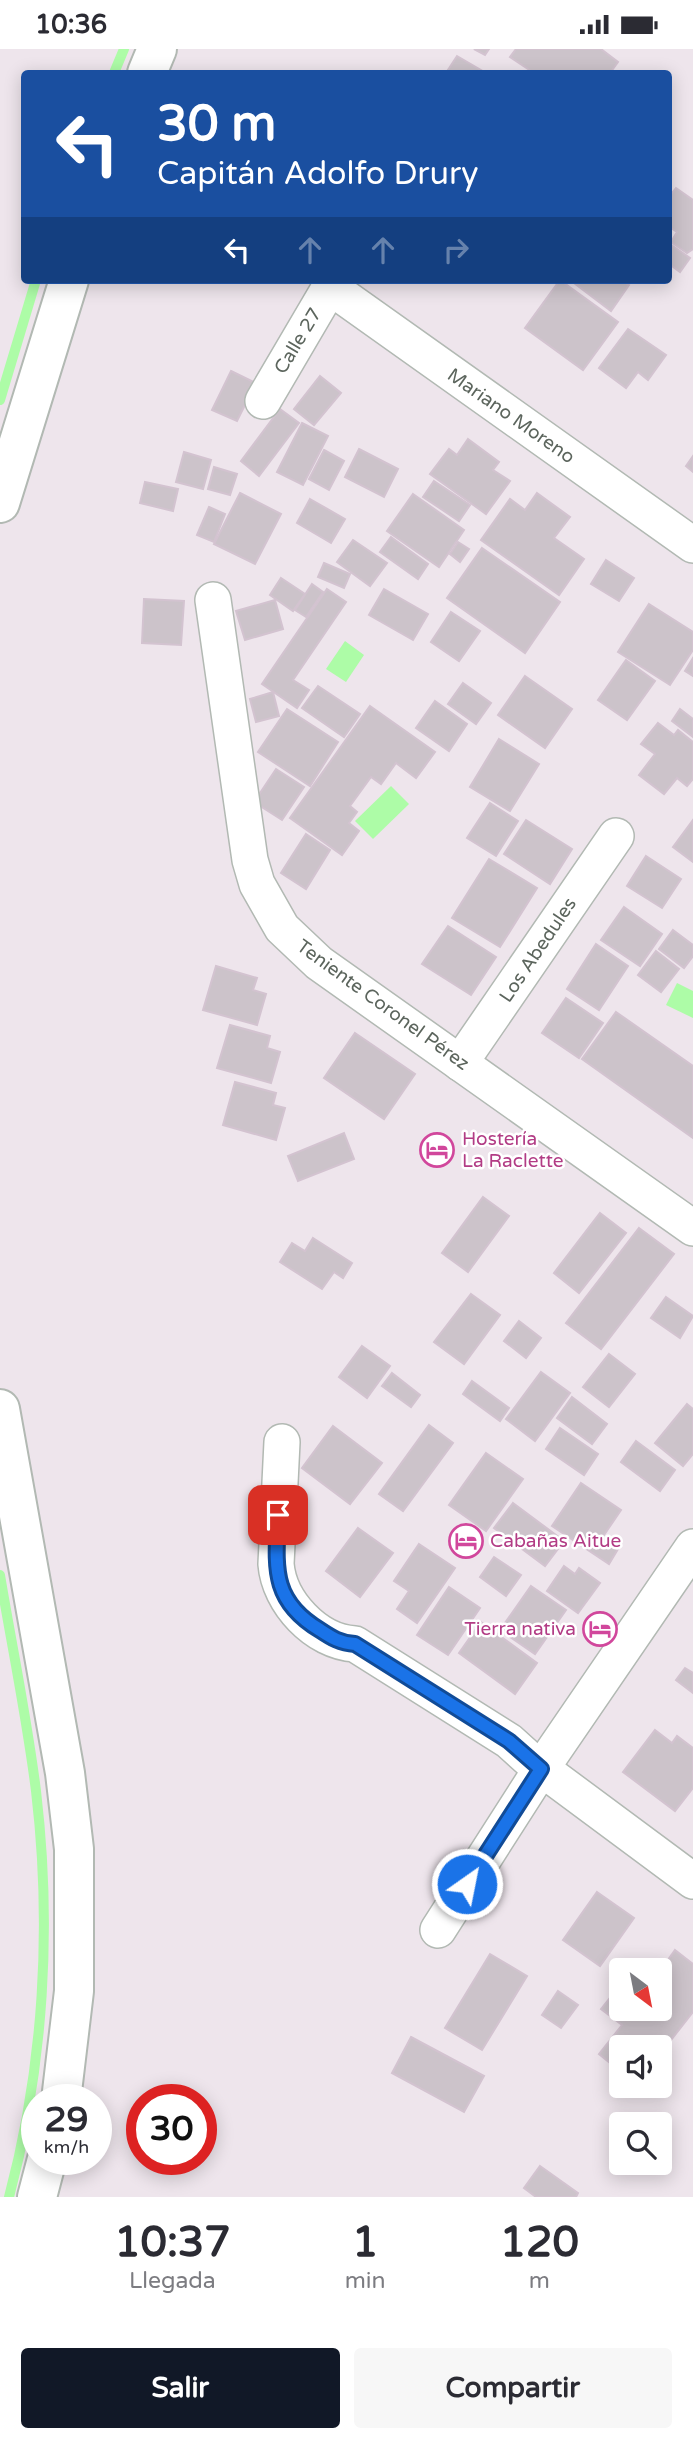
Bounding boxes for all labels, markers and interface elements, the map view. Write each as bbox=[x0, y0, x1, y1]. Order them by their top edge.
text: 10:36 bbox=[35, 9, 107, 40]
text: 30 m bbox=[157, 95, 276, 154]
icon: left bbox=[42, 98, 133, 189]
text: Capitán Adolfo Drury bbox=[157, 155, 479, 193]
icon: left bbox=[218, 231, 256, 269]
icon: ahead bbox=[291, 231, 329, 269]
icon: ahead bbox=[364, 231, 402, 269]
icon: right bbox=[437, 231, 475, 269]
street label: Calle 27 bbox=[270, 304, 326, 378]
street label: Mariano Moreno bbox=[443, 364, 579, 468]
street label: Los Abedules bbox=[495, 893, 581, 1007]
street label: Teniente Coronel Pérez bbox=[292, 935, 474, 1075]
place label: Hostería La Raclette bbox=[462, 1128, 564, 1172]
hotel icon: Hostería La Raclette bbox=[418, 1131, 456, 1169]
pin bbox=[248, 1485, 308, 1545]
icon: arrive bbox=[259, 1496, 297, 1534]
hotel icon: Cabañas Aitue bbox=[447, 1522, 485, 1560]
place label: Cabañas Aitue bbox=[490, 1530, 621, 1552]
hotel icon: Tierra nativa bbox=[581, 1610, 619, 1648]
place label: Tierra nativa bbox=[464, 1618, 576, 1640]
position arrow bbox=[430, 1847, 504, 1921]
north arrow bbox=[609, 1958, 672, 2021]
map controls bbox=[609, 1958, 672, 2175]
button: sound bbox=[609, 2035, 672, 2098]
speed limit sign: 30 bbox=[126, 2084, 217, 2175]
text: 29 bbox=[45, 2099, 88, 2141]
button: search bbox=[609, 2112, 672, 2175]
text: km/h bbox=[44, 2136, 89, 2158]
text: 10:37 bbox=[114, 2217, 231, 2268]
text: 1 bbox=[352, 2217, 378, 2268]
text: 120 bbox=[500, 2217, 579, 2268]
text: Llegada bbox=[129, 2267, 216, 2295]
text: min bbox=[345, 2267, 386, 2295]
text: m bbox=[529, 2267, 550, 2295]
button: Salir bbox=[21, 2348, 340, 2428]
button: Compartir bbox=[354, 2348, 672, 2428]

